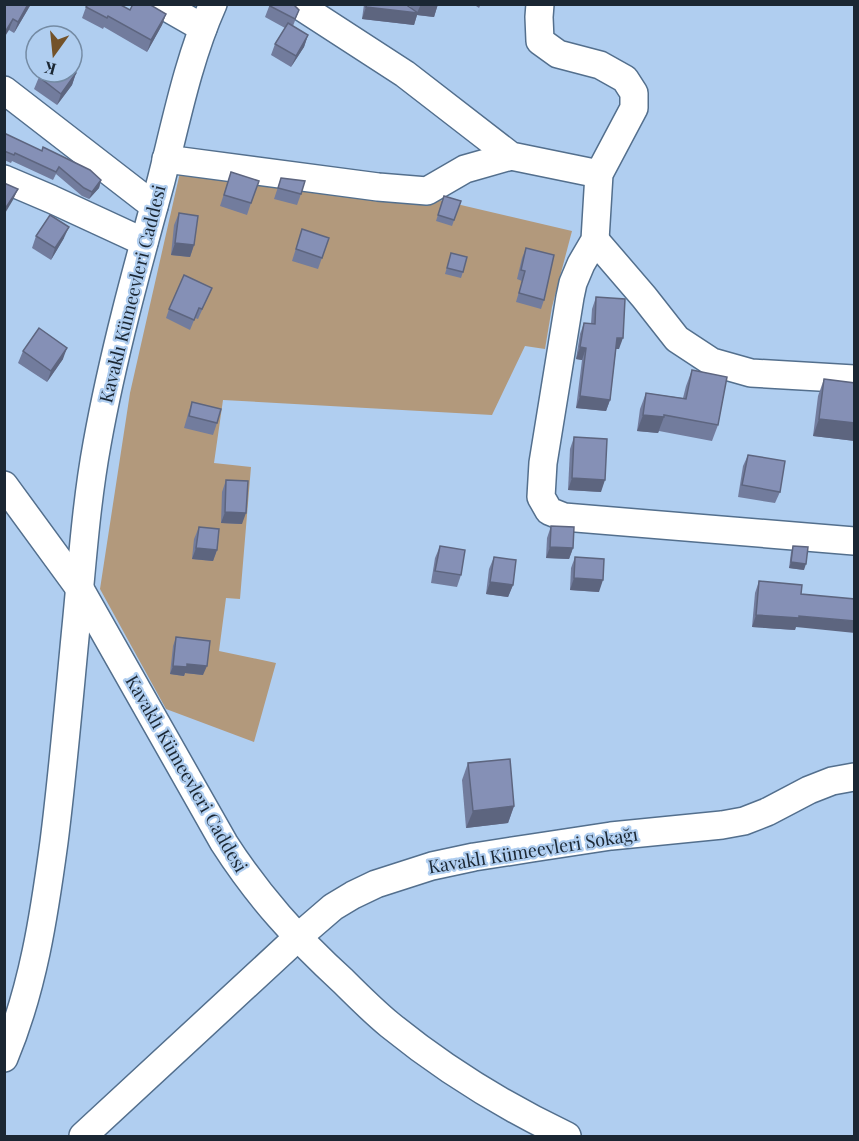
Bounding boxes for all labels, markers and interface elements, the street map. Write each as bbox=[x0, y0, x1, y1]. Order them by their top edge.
north arrow bbox=[24, 24, 84, 84]
text: K bbox=[41, 57, 58, 81]
street label: Kavaklı Kümeevleri Caddesi bbox=[93, 182, 171, 405]
street label: Kavaklı Kümeevleri Caddesi bbox=[121, 671, 253, 876]
street label: Kavaklı Kümeevleri Sokağı bbox=[426, 822, 639, 878]

